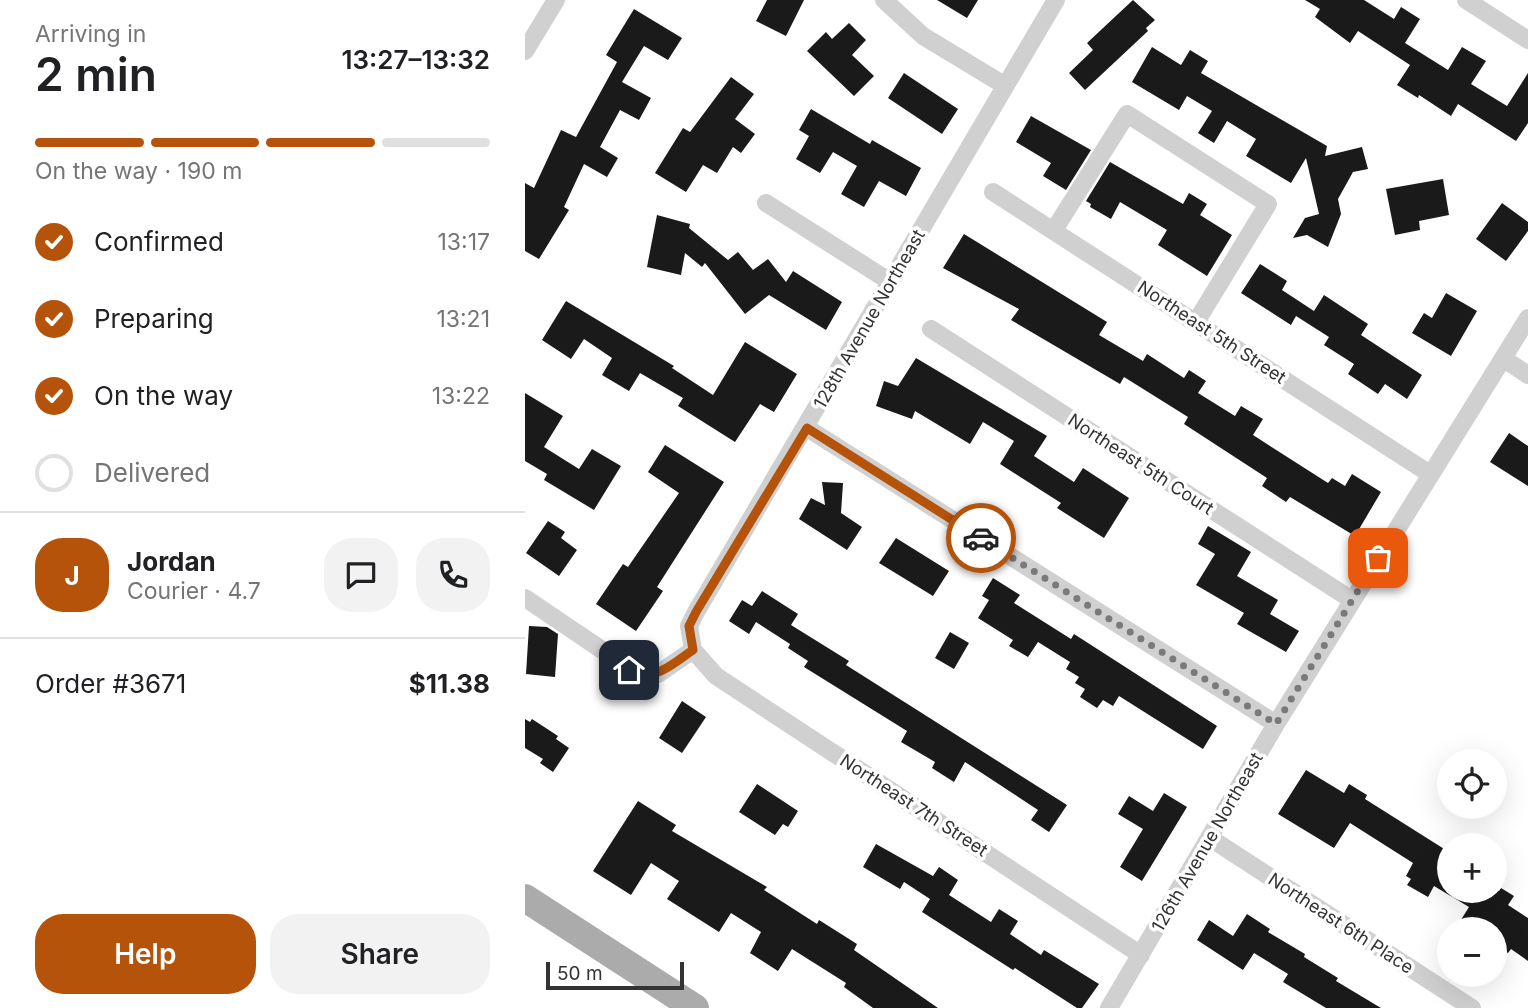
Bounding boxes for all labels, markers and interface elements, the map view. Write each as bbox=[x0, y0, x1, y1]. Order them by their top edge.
text: Arriving in bbox=[35, 20, 146, 48]
text: 13:27–13:32 bbox=[341, 44, 490, 75]
text: 2 min bbox=[35, 46, 157, 102]
text: On the way · 190 m bbox=[35, 157, 242, 185]
icon: check bbox=[35, 223, 73, 261]
text: Confirmed bbox=[94, 226, 224, 257]
street label: 128th Avenue Northeast bbox=[809, 226, 929, 412]
text: 13:17 bbox=[437, 228, 490, 256]
street label: Northeast 5th Street bbox=[1134, 276, 1290, 388]
icon: check bbox=[35, 300, 73, 338]
text: Preparing bbox=[94, 303, 214, 334]
text: 13:21 bbox=[436, 305, 490, 333]
icon: check bbox=[35, 377, 73, 415]
text: On the way bbox=[94, 380, 233, 411]
text: 13:22 bbox=[432, 382, 490, 410]
street label: Northeast 5th Court bbox=[1064, 409, 1218, 519]
text: Delivered bbox=[94, 457, 210, 488]
courier bbox=[946, 503, 1016, 573]
icon: car bbox=[962, 519, 1000, 557]
pin bbox=[1348, 528, 1408, 588]
button: chat bbox=[324, 538, 398, 612]
button: phone bbox=[416, 538, 490, 612]
icon: bag bbox=[1359, 539, 1397, 577]
text: Jordan bbox=[127, 546, 216, 577]
text: J bbox=[64, 560, 80, 591]
text: Courier · 4.7 bbox=[127, 577, 261, 605]
pin bbox=[599, 640, 659, 700]
icon: home bbox=[610, 651, 648, 689]
text: Order #3671 bbox=[35, 668, 186, 699]
text: $11.38 bbox=[409, 668, 490, 699]
street label: Northeast 7th Street bbox=[836, 749, 992, 861]
street label: 126th Avenue Northeast bbox=[1147, 749, 1267, 935]
map controls bbox=[1437, 749, 1507, 987]
button: locate bbox=[1437, 749, 1507, 819]
button: + bbox=[1437, 833, 1507, 903]
street label: Northeast 6th Place bbox=[1265, 868, 1417, 978]
button: Help bbox=[35, 914, 256, 994]
button: Share bbox=[270, 914, 490, 994]
button: − bbox=[1437, 917, 1507, 987]
scale bar bbox=[546, 959, 684, 991]
text: 50 m bbox=[557, 962, 603, 985]

